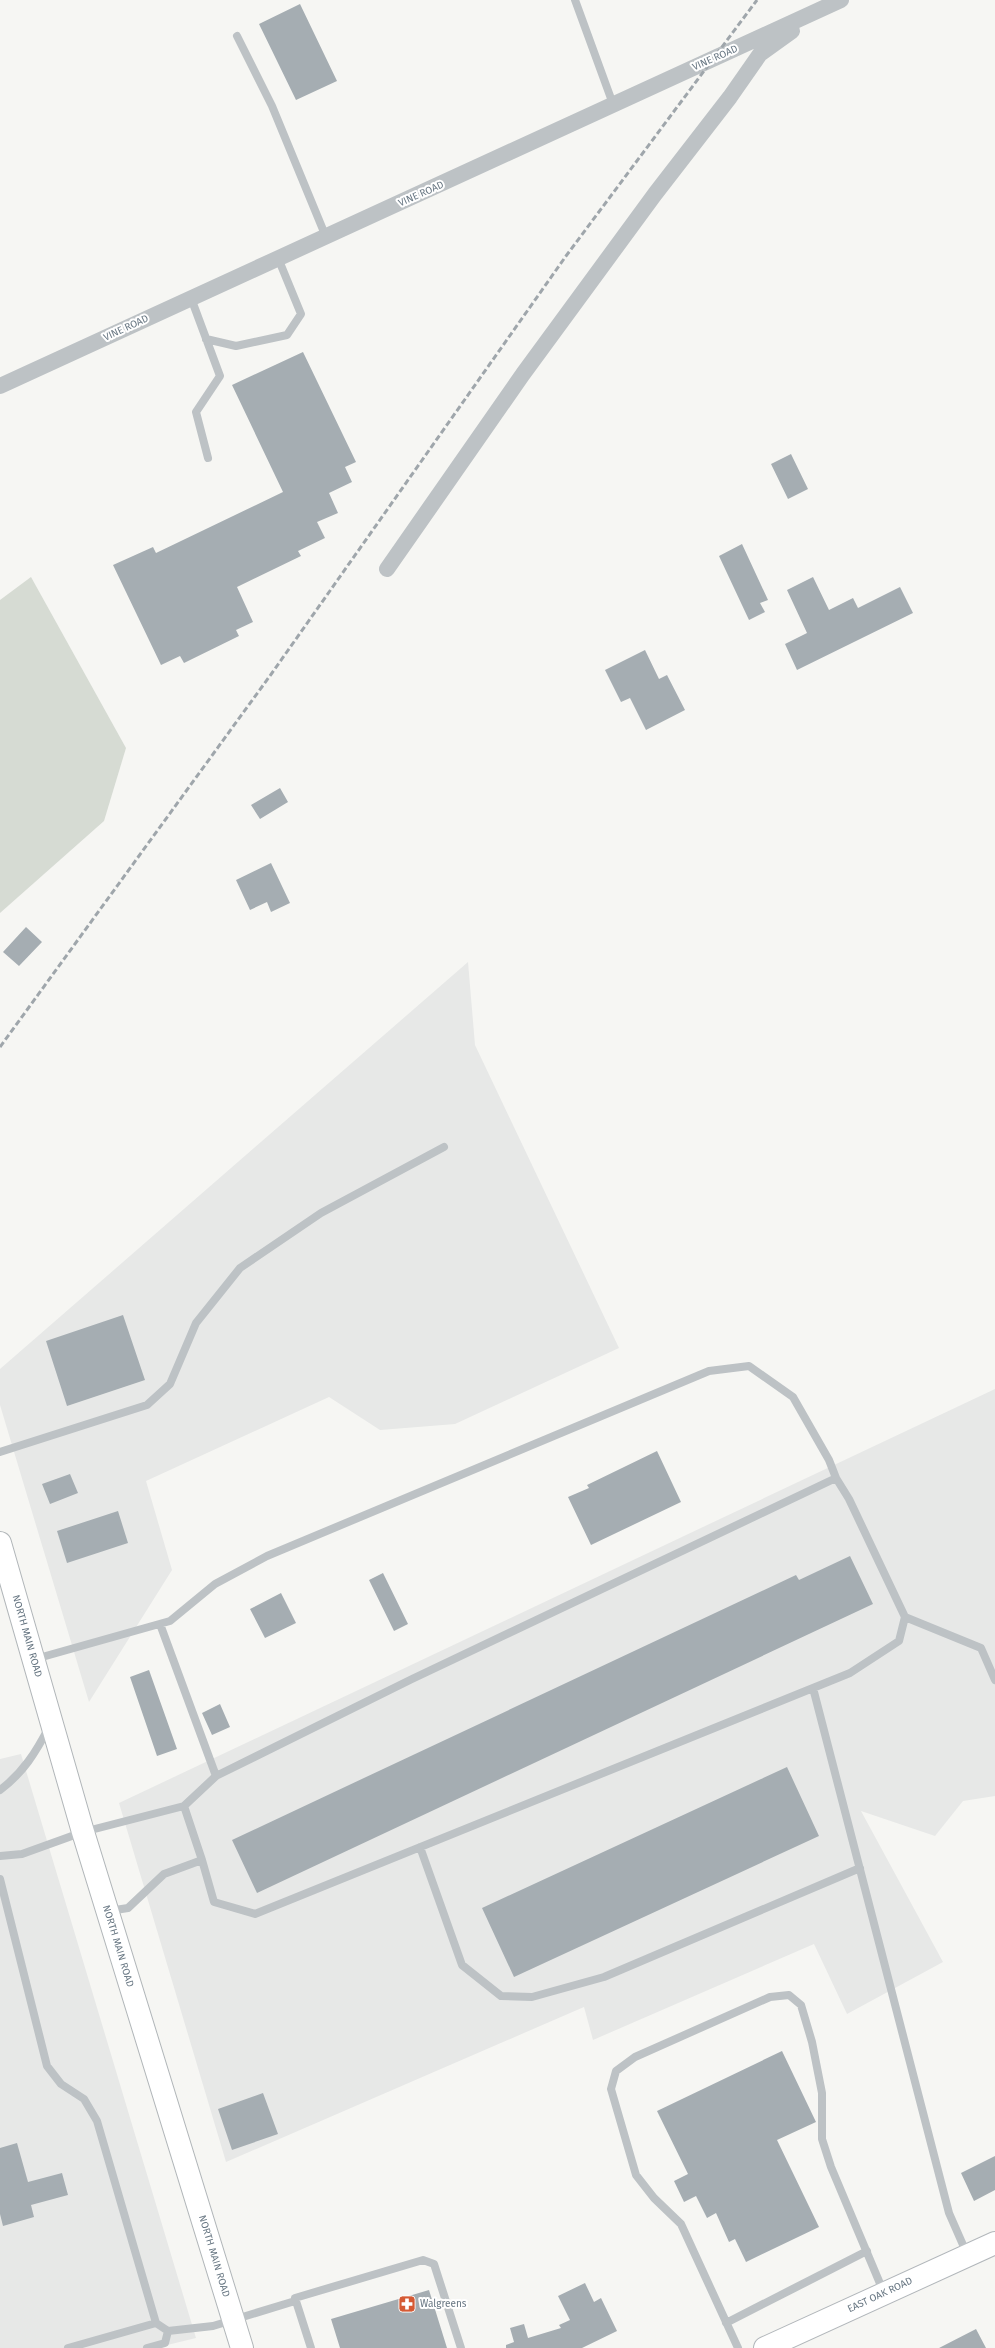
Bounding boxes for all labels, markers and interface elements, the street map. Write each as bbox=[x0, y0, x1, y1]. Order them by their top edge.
street label: VINE ROAD bbox=[690, 43, 740, 73]
street label: VINE ROAD bbox=[396, 179, 446, 209]
street label: VINE ROAD bbox=[102, 312, 150, 344]
street label: NORTH MAIN ROAD bbox=[10, 1593, 44, 1679]
street label: NORTH MAIN ROAD bbox=[100, 1904, 136, 1988]
street label: NORTH MAIN ROAD bbox=[196, 2214, 232, 2298]
street label: EAST OAK ROAD bbox=[846, 2275, 914, 2315]
pharmacy icon: Walgreens bbox=[397, 2294, 417, 2314]
place label: Walgreens bbox=[420, 2298, 467, 2310]

